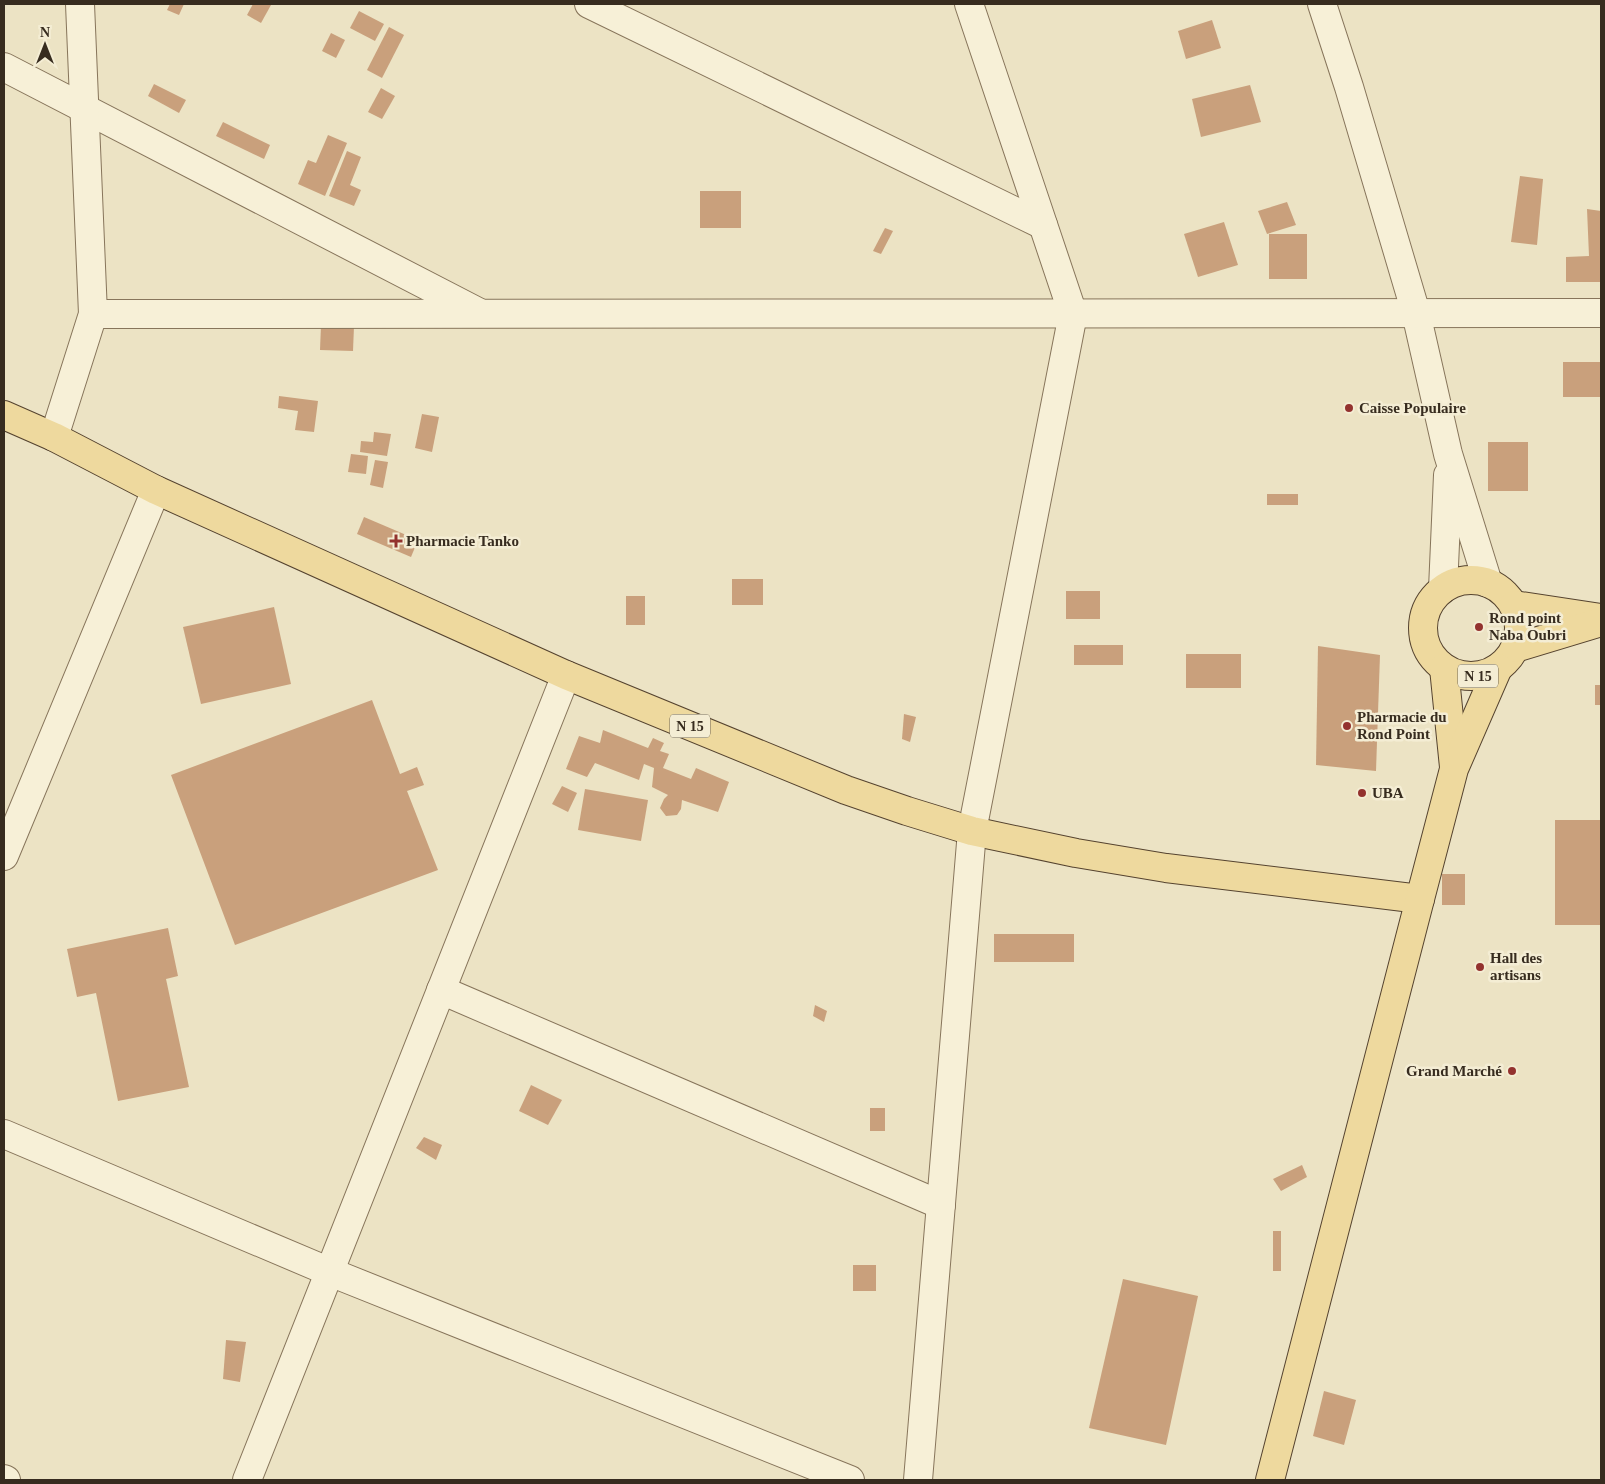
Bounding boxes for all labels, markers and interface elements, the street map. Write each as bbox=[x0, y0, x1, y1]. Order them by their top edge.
north arrow bbox=[20, 20, 70, 70]
text: N bbox=[40, 25, 50, 40]
place label: Caisse Populaire bbox=[1359, 400, 1466, 416]
marker: Caisse Populaire bbox=[1343, 402, 1355, 414]
place label: Pharmacie Tanko bbox=[406, 533, 519, 549]
marker: Pharmacie Tanko bbox=[390, 535, 402, 547]
place label: Rond point Naba Oubri bbox=[1489, 610, 1566, 643]
marker: Rond point Naba Oubri bbox=[1473, 621, 1485, 633]
road number: N 15 bbox=[1458, 664, 1498, 688]
place label: Pharmacie du Rond Point bbox=[1357, 709, 1447, 742]
road number: N 15 bbox=[670, 714, 710, 738]
marker: Pharmacie du Rond Point bbox=[1341, 720, 1353, 732]
place label: UBA bbox=[1372, 785, 1404, 801]
marker: UBA bbox=[1356, 787, 1368, 799]
place label: Hall des artisans bbox=[1490, 950, 1542, 983]
marker: Hall des artisans bbox=[1474, 961, 1486, 973]
place label: Grand Marché bbox=[1406, 1063, 1502, 1079]
marker: Grand Marché bbox=[1506, 1065, 1518, 1077]

